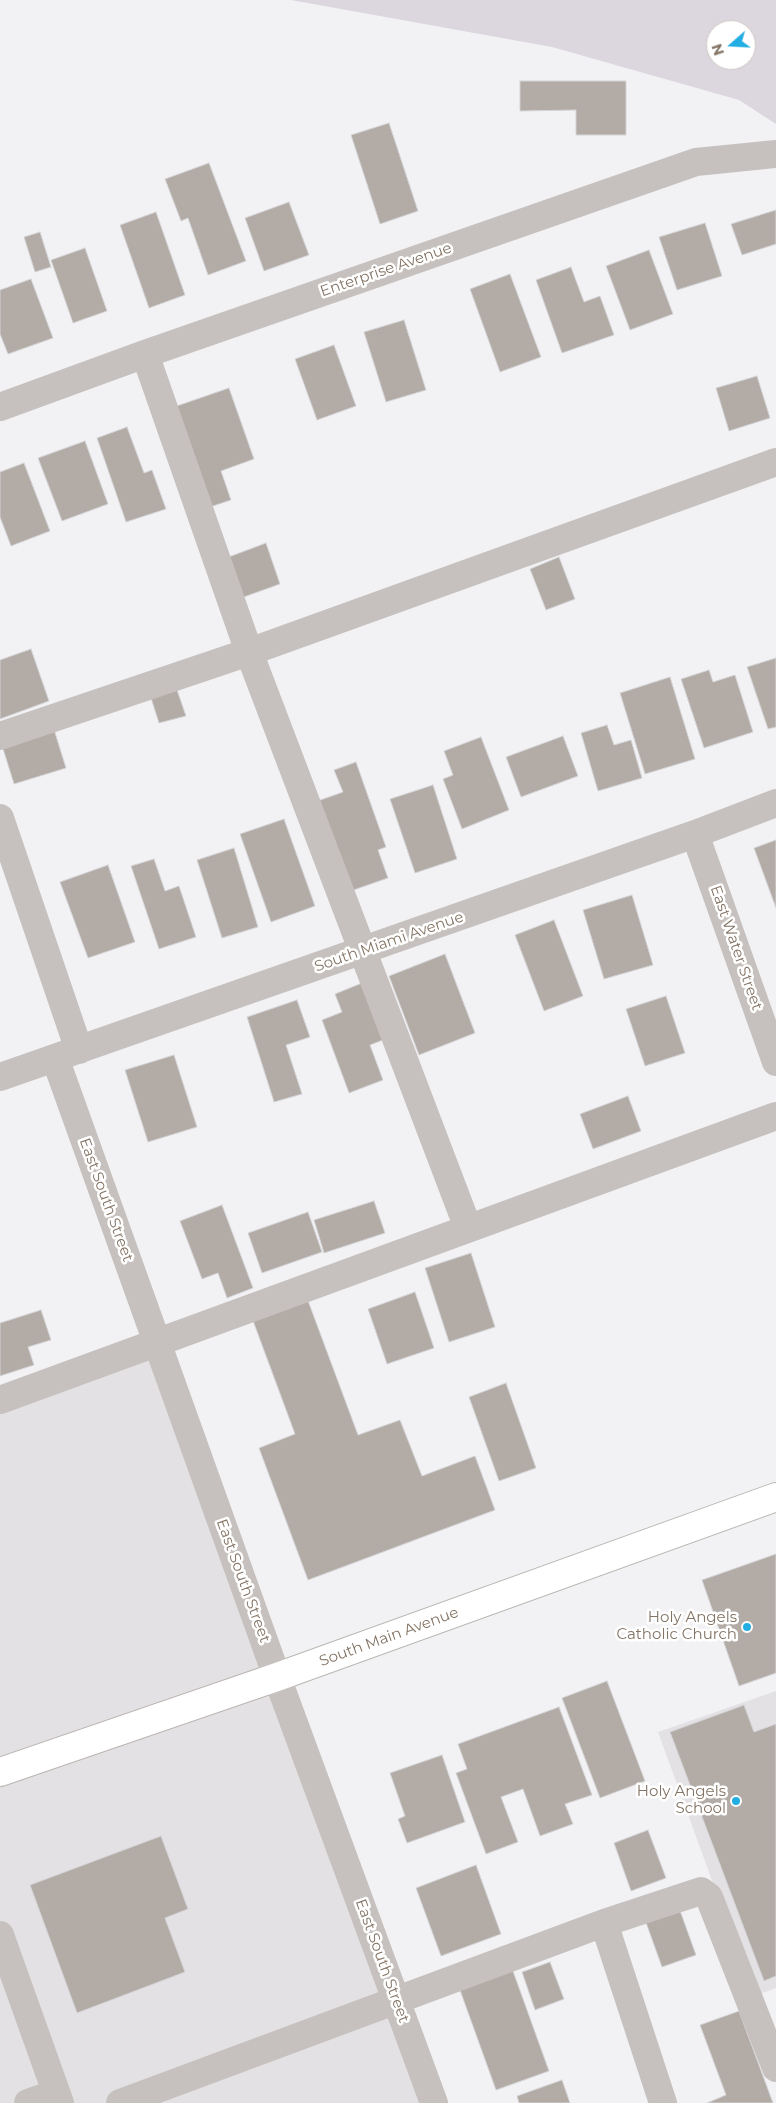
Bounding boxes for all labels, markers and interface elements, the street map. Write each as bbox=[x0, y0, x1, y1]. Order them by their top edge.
north arrow bbox=[706, 20, 756, 70]
text: N bbox=[707, 41, 728, 58]
street label: Enterprise Avenue bbox=[318, 239, 454, 301]
street label: East Water Street bbox=[706, 883, 766, 1013]
street label: South Miami Avenue bbox=[312, 908, 466, 976]
street label: East South Street bbox=[75, 1136, 137, 1264]
street label: East South Street bbox=[212, 1517, 274, 1645]
street label: South Main Avenue bbox=[317, 1603, 461, 1671]
place label: Holy Angels Catholic Church bbox=[616, 1609, 737, 1644]
marker: Holy Angels Catholic Church bbox=[741, 1621, 753, 1633]
place label: Holy Angels School bbox=[637, 1783, 726, 1818]
marker: Holy Angels School bbox=[730, 1795, 742, 1807]
street label: East South Street bbox=[351, 1897, 413, 2025]

